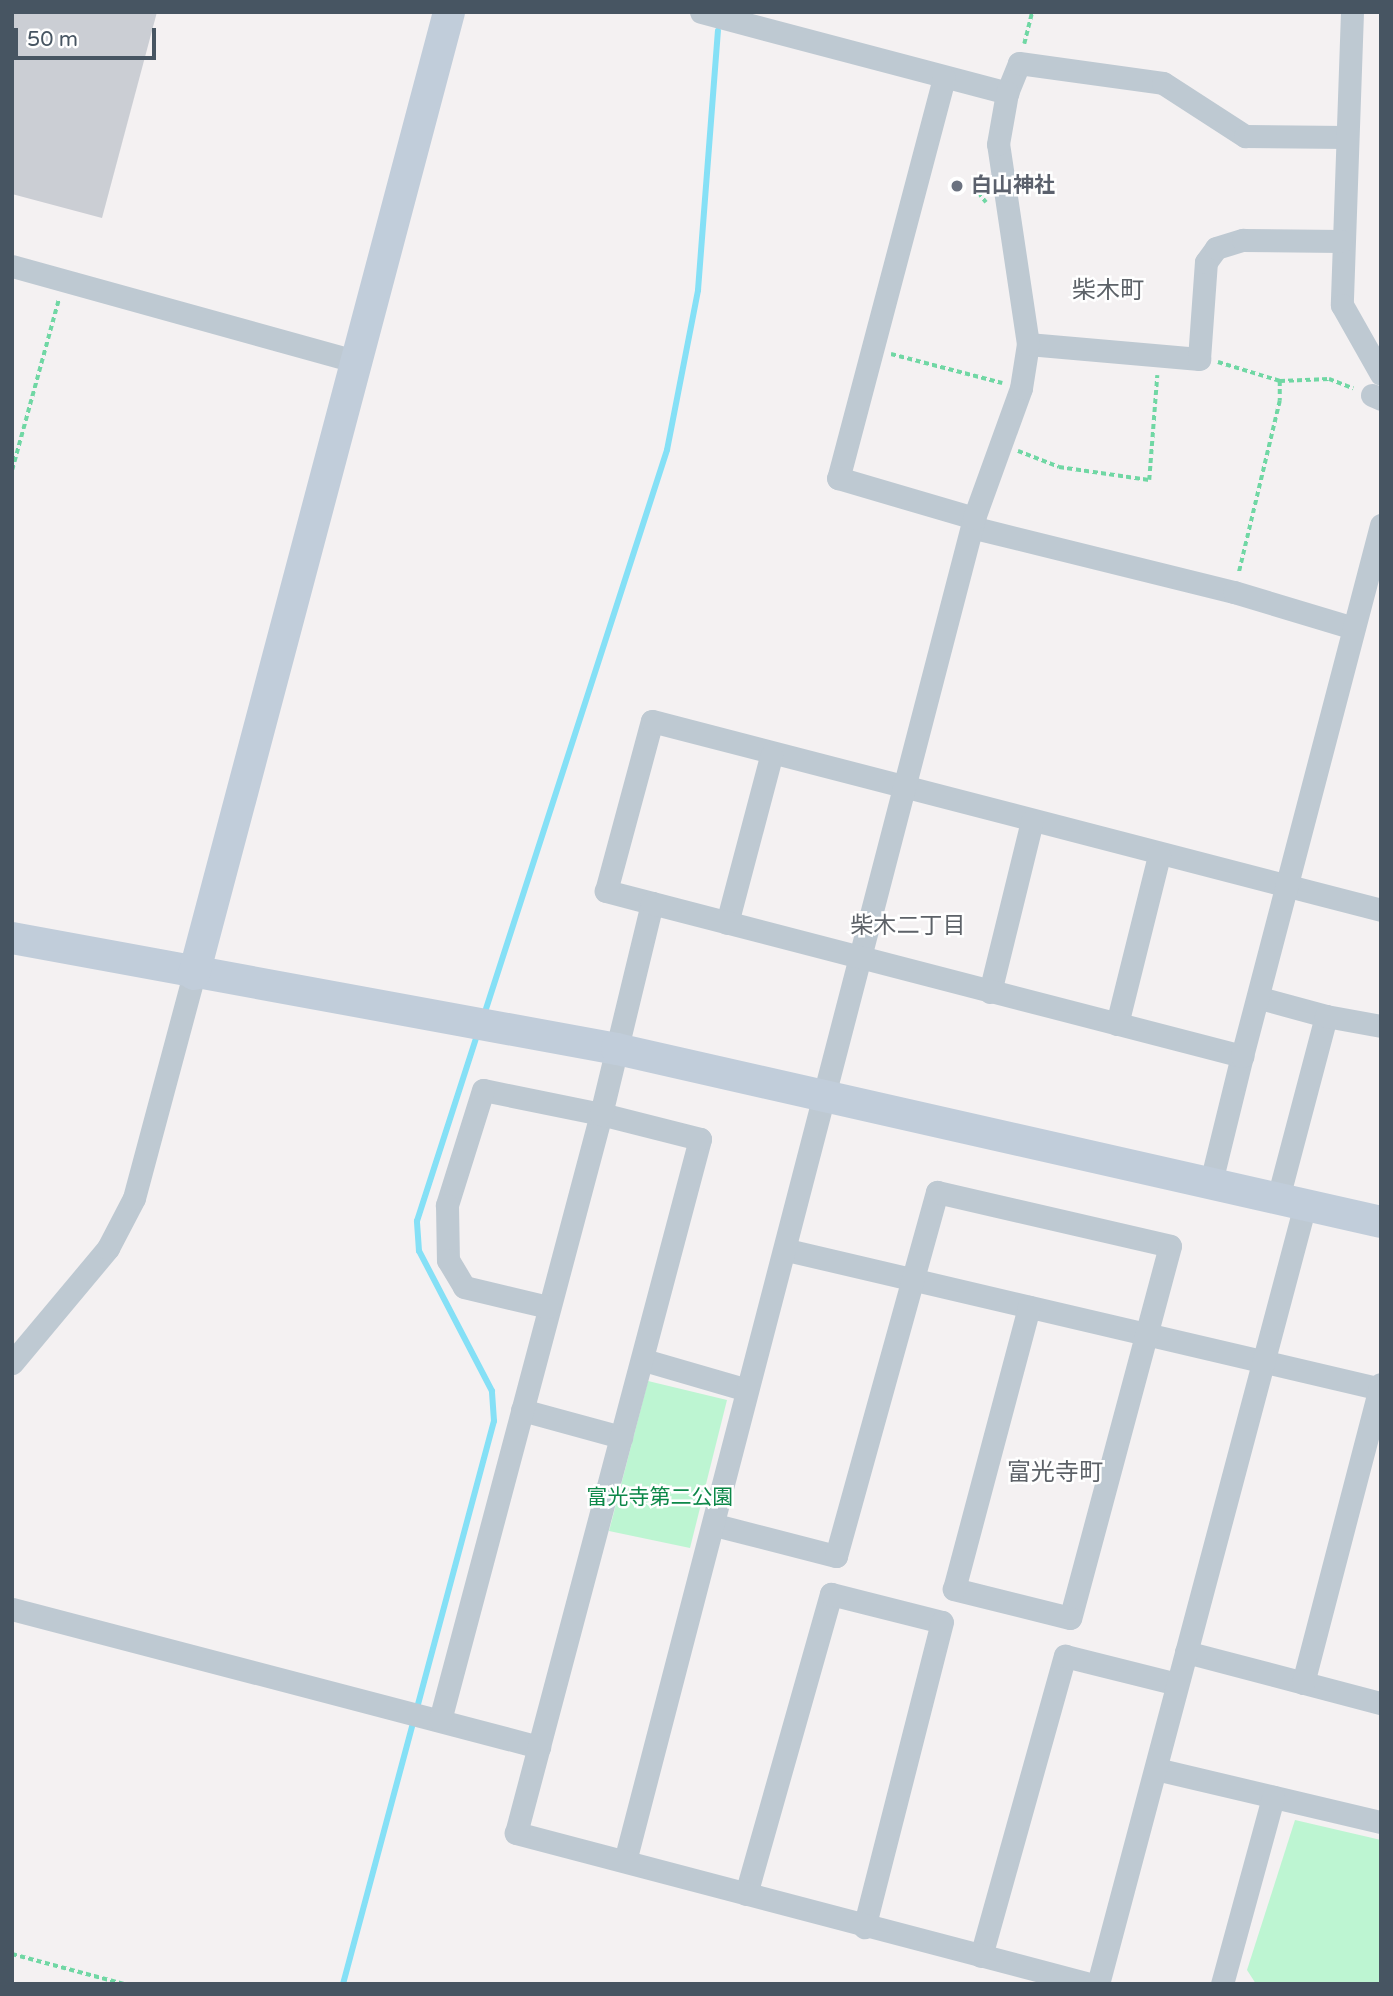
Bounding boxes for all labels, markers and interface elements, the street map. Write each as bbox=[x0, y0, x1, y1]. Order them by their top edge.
scale bar bbox=[18, 14, 159, 58]
text: 50 m bbox=[27, 27, 78, 52]
place label: 白山神社 bbox=[971, 173, 1055, 199]
marker: 白山神社 bbox=[949, 178, 965, 194]
district label: 柴木町 bbox=[1072, 277, 1144, 305]
district label: 柴木二丁目 bbox=[851, 912, 965, 940]
district label: 富光寺町 bbox=[1007, 1459, 1103, 1487]
park label: 富光寺第二公園 bbox=[587, 1485, 733, 1511]

